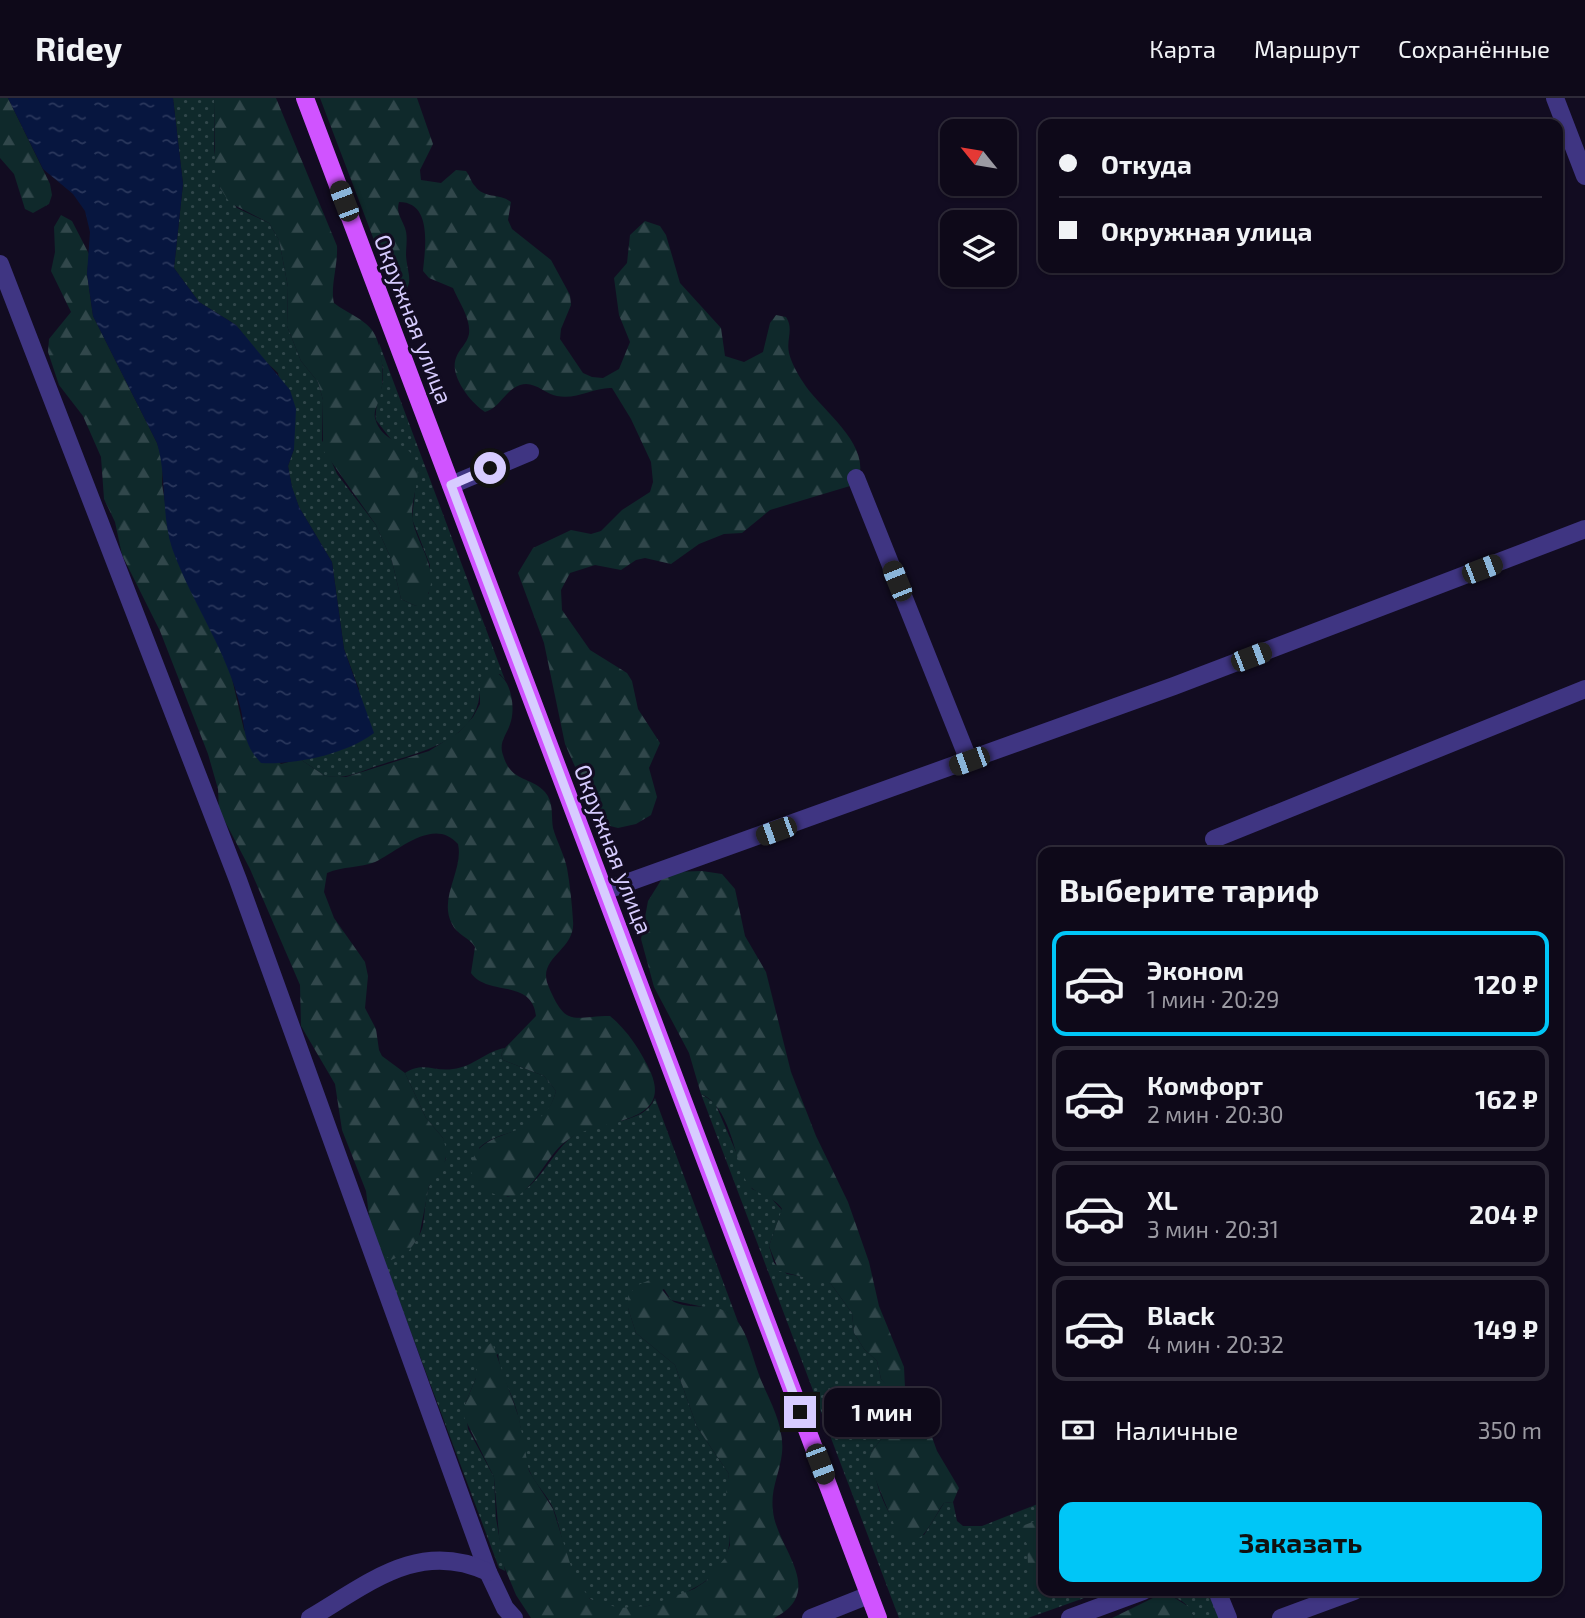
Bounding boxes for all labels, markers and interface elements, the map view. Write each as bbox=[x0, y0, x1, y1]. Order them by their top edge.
text: Ridey bbox=[35, 28, 122, 68]
text: Карта bbox=[1149, 34, 1216, 63]
text: Маршрут bbox=[1254, 34, 1360, 63]
text: Сохранённые bbox=[1398, 34, 1550, 63]
north arrow bbox=[940, 119, 1017, 196]
map controls bbox=[940, 119, 1017, 287]
text: Откуда bbox=[1101, 148, 1192, 179]
car bbox=[327, 178, 362, 224]
button: layers bbox=[940, 210, 1017, 287]
text: Окружная улица bbox=[1101, 215, 1312, 246]
street label: Окружная улица bbox=[368, 230, 459, 408]
route start bbox=[474, 452, 506, 484]
car bbox=[1459, 552, 1506, 586]
car bbox=[880, 558, 915, 604]
car bbox=[1228, 640, 1275, 674]
car bbox=[946, 744, 993, 778]
street label: Окружная улица bbox=[568, 760, 659, 938]
car bbox=[753, 814, 800, 848]
text: Выберите тариф bbox=[1059, 870, 1319, 908]
icon: car bbox=[1063, 952, 1126, 1015]
text: Эконом bbox=[1147, 954, 1244, 985]
text: 120 ₽ bbox=[1474, 968, 1538, 999]
text: 1 мин · 20:29 bbox=[1147, 985, 1279, 1013]
icon: car bbox=[1063, 1067, 1126, 1130]
text: Комфорт bbox=[1147, 1069, 1263, 1100]
text: 162 ₽ bbox=[1475, 1083, 1538, 1114]
text: 2 мин · 20:30 bbox=[1147, 1100, 1284, 1128]
icon: car bbox=[1063, 1182, 1126, 1245]
text: XL bbox=[1147, 1184, 1178, 1215]
text: 204 ₽ bbox=[1469, 1198, 1538, 1229]
text: 3 мин · 20:31 bbox=[1147, 1215, 1279, 1243]
icon: car bbox=[1063, 1297, 1126, 1360]
text: Black bbox=[1147, 1299, 1215, 1330]
text: 149 ₽ bbox=[1474, 1313, 1538, 1344]
text: 4 мин · 20:32 bbox=[1147, 1330, 1284, 1358]
callout: 1 мин bbox=[824, 1388, 940, 1436]
route end bbox=[784, 1396, 816, 1428]
text: 1 мин bbox=[852, 1398, 912, 1426]
icon: cash bbox=[1059, 1411, 1097, 1449]
text: Наличные bbox=[1115, 1414, 1238, 1445]
text: 350 m bbox=[1478, 1416, 1542, 1444]
car bbox=[803, 1441, 838, 1487]
button: Заказать bbox=[1059, 1502, 1542, 1582]

